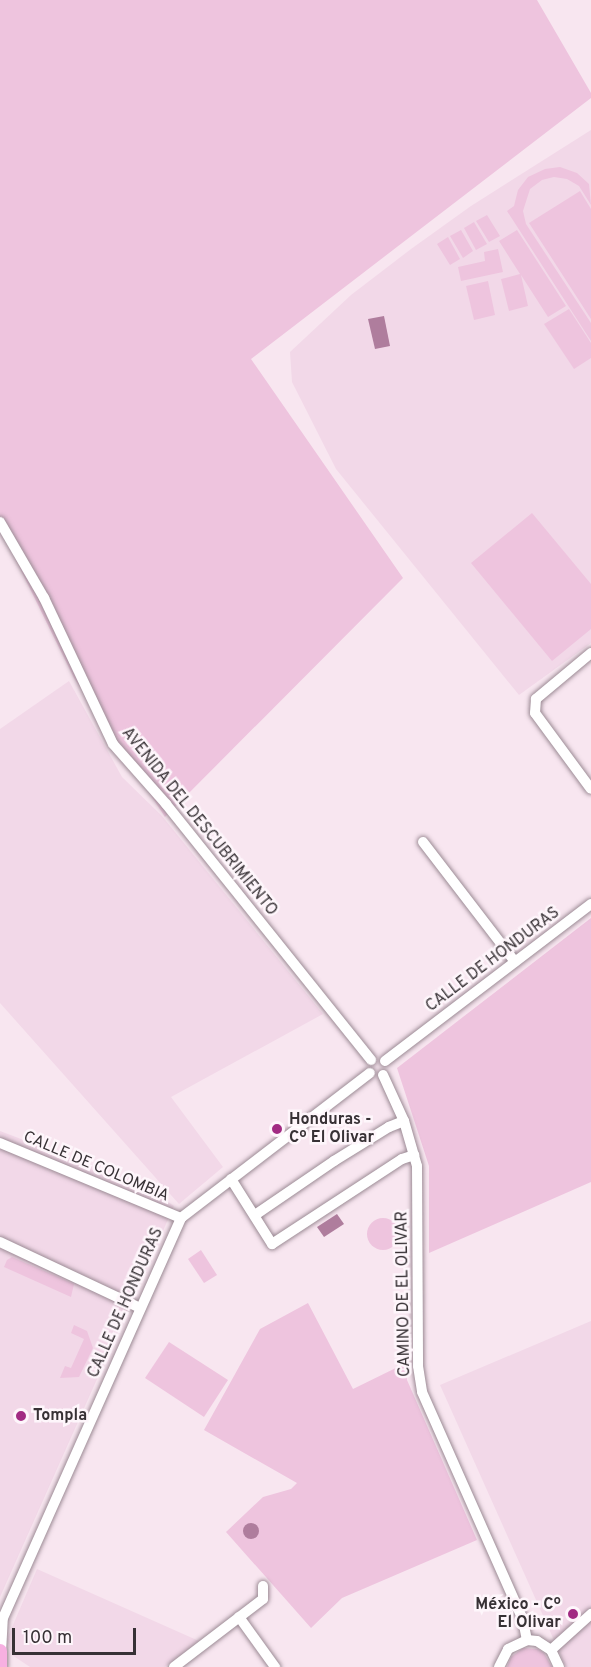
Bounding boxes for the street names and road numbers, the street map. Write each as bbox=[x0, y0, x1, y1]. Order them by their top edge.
street label: AVENIDA DEL DESCUBRIMIENTO bbox=[117, 724, 281, 920]
street label: CALLE DE HONDURAS bbox=[422, 903, 564, 1017]
street label: CALLE DE COLOMBIA bbox=[20, 1128, 172, 1206]
street label: CAMINO DE EL OLIVAR bbox=[393, 1211, 415, 1377]
street label: CALLE DE HONDURAS bbox=[84, 1225, 168, 1381]

